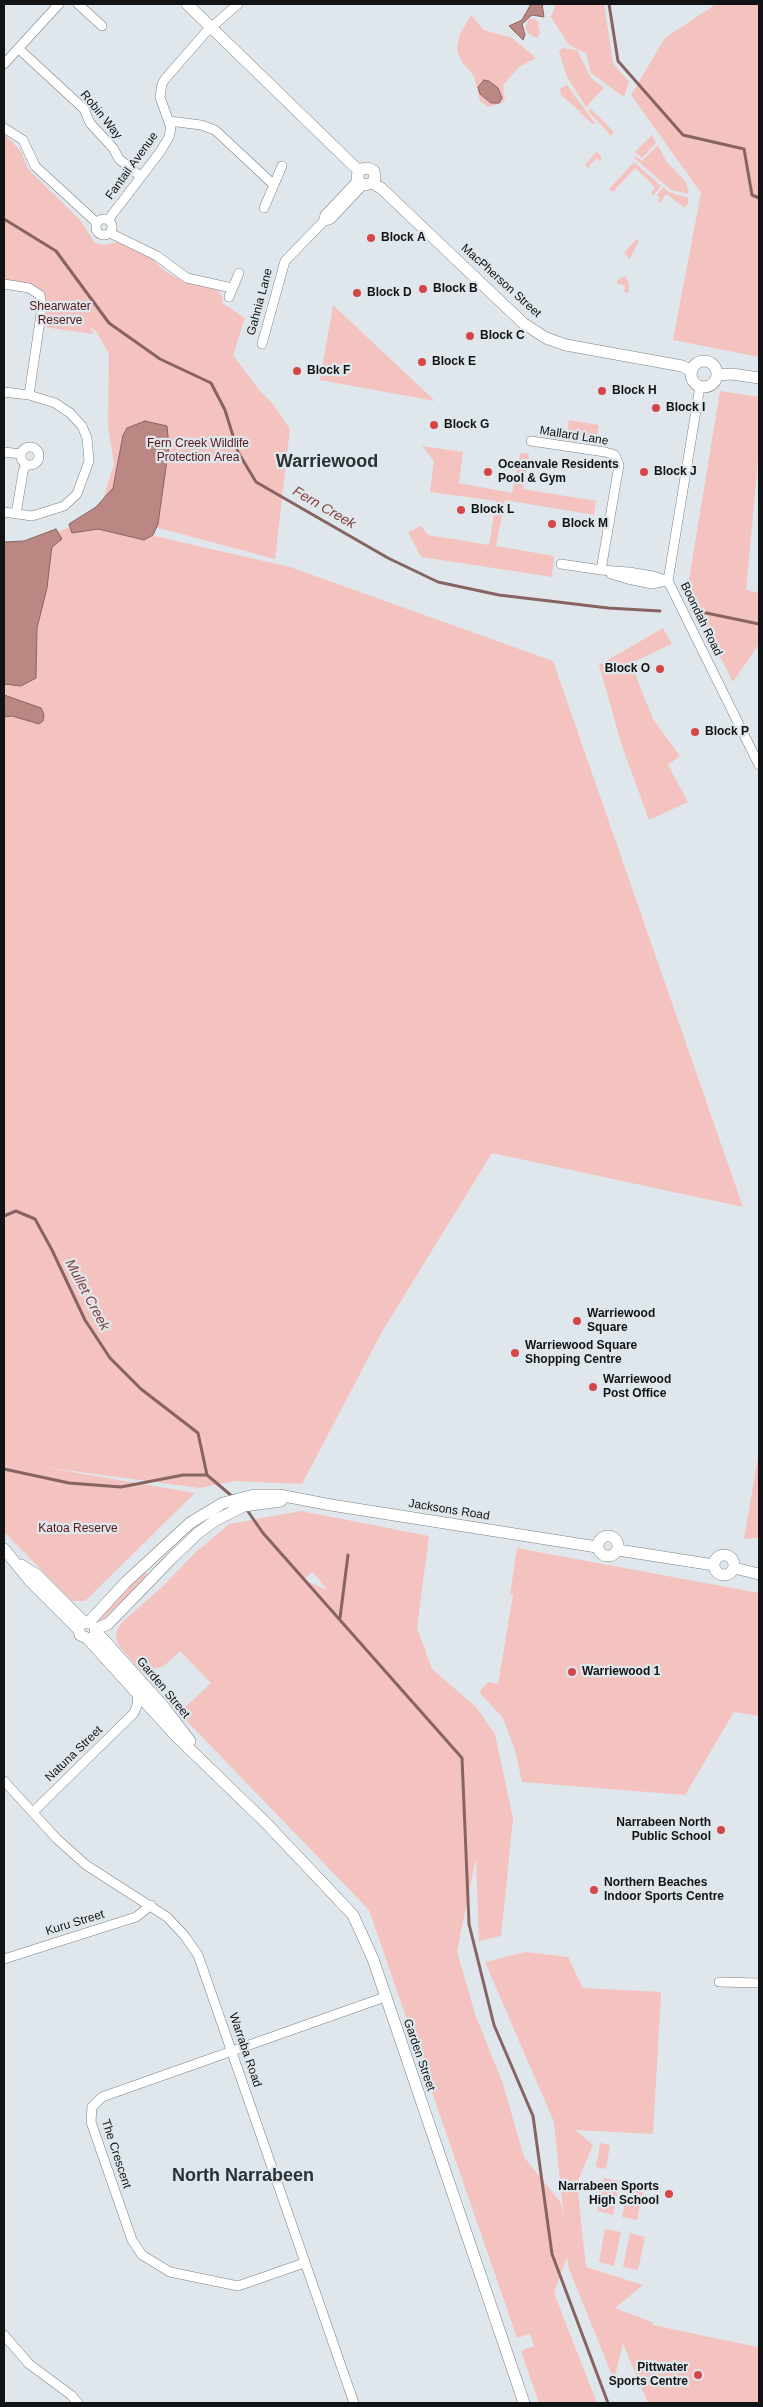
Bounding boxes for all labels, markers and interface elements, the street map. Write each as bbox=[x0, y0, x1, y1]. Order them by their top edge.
street label: Robin Way bbox=[77, 88, 125, 142]
street label: Fantail Avenue bbox=[103, 129, 161, 203]
place label: Block A bbox=[381, 231, 426, 245]
marker: Block A bbox=[365, 232, 377, 244]
street label: MacPherson Street bbox=[458, 241, 544, 321]
street label: Gahnia Lane bbox=[244, 267, 276, 337]
place label: Block B bbox=[433, 282, 478, 296]
marker: Block B bbox=[417, 283, 429, 295]
place label: Block D bbox=[367, 286, 412, 300]
marker: Block D bbox=[351, 287, 363, 299]
park label: Shearwater Reserve bbox=[29, 300, 91, 328]
place label: Block C bbox=[480, 329, 525, 343]
marker: Block C bbox=[464, 330, 476, 342]
place label: Block E bbox=[432, 355, 476, 369]
marker: Block E bbox=[416, 356, 428, 368]
place label: Block F bbox=[307, 364, 350, 378]
marker: Block F bbox=[291, 365, 303, 377]
place label: Block H bbox=[612, 384, 657, 398]
marker: Block H bbox=[596, 385, 608, 397]
place label: Block I bbox=[666, 401, 705, 415]
marker: Block I bbox=[650, 402, 662, 414]
place label: Block G bbox=[444, 418, 489, 432]
marker: Block G bbox=[428, 419, 440, 431]
street label: Mallard Lane bbox=[539, 423, 609, 449]
park label: Fern Creek Wildlife Protection Area bbox=[147, 437, 249, 465]
district label: Warriewood bbox=[276, 451, 378, 473]
place label: Oceanvale Residents Pool & Gym bbox=[498, 458, 619, 486]
place label: Block J bbox=[654, 465, 697, 479]
marker: Oceanvale Residents Pool & Gym bbox=[482, 466, 494, 478]
marker: Block J bbox=[638, 466, 650, 478]
water label: Fern Creek bbox=[289, 483, 359, 533]
place label: Block L bbox=[471, 503, 514, 517]
marker: Block L bbox=[455, 504, 467, 516]
place label: Block M bbox=[562, 517, 608, 531]
marker: Block M bbox=[546, 518, 558, 530]
street label: Boondah Road bbox=[677, 580, 725, 658]
place label: Block O bbox=[605, 662, 650, 676]
marker: Block O bbox=[654, 663, 666, 675]
place label: Block P bbox=[705, 725, 749, 739]
marker: Block P bbox=[689, 726, 701, 738]
water label: Mullet Creek bbox=[61, 1256, 113, 1334]
place label: Warriewood Square bbox=[587, 1307, 655, 1335]
marker: Warriewood Square bbox=[571, 1315, 583, 1327]
place label: Warriewood Square Shopping Centre bbox=[525, 1339, 637, 1367]
marker: Warriewood Square Shopping Centre bbox=[509, 1347, 521, 1359]
place label: Warriewood Post Office bbox=[603, 1373, 671, 1401]
marker: Warriewood Post Office bbox=[587, 1381, 599, 1393]
street label: Jacksons Road bbox=[407, 1496, 491, 1524]
park label: Katoa Reserve bbox=[38, 1522, 118, 1536]
street label: Garden Street bbox=[133, 1655, 193, 1721]
place label: Warriewood 1 bbox=[582, 1665, 660, 1679]
marker: Warriewood 1 bbox=[566, 1666, 578, 1678]
street label: Natuna Street bbox=[42, 1723, 106, 1785]
place label: Narrabeen North Public School bbox=[616, 1816, 711, 1844]
marker: Narrabeen North Public School bbox=[715, 1824, 727, 1836]
place label: Northern Beaches Indoor Sports Centre bbox=[604, 1876, 724, 1904]
marker: Northern Beaches Indoor Sports Centre bbox=[588, 1884, 600, 1896]
street label: Kuru Street bbox=[44, 1907, 106, 1939]
street label: Warraba Road bbox=[226, 2011, 264, 2089]
street label: Garden Street bbox=[400, 2017, 438, 2093]
street label: The Crescent bbox=[98, 2118, 134, 2190]
district label: North Narrabeen bbox=[172, 2165, 314, 2187]
place label: Narrabeen Sports High School bbox=[558, 2180, 659, 2208]
marker: Narrabeen Sports High School bbox=[663, 2188, 675, 2200]
place label: Pittwater Sports Centre bbox=[609, 2361, 688, 2389]
marker: Pittwater Sports Centre bbox=[692, 2369, 704, 2381]

